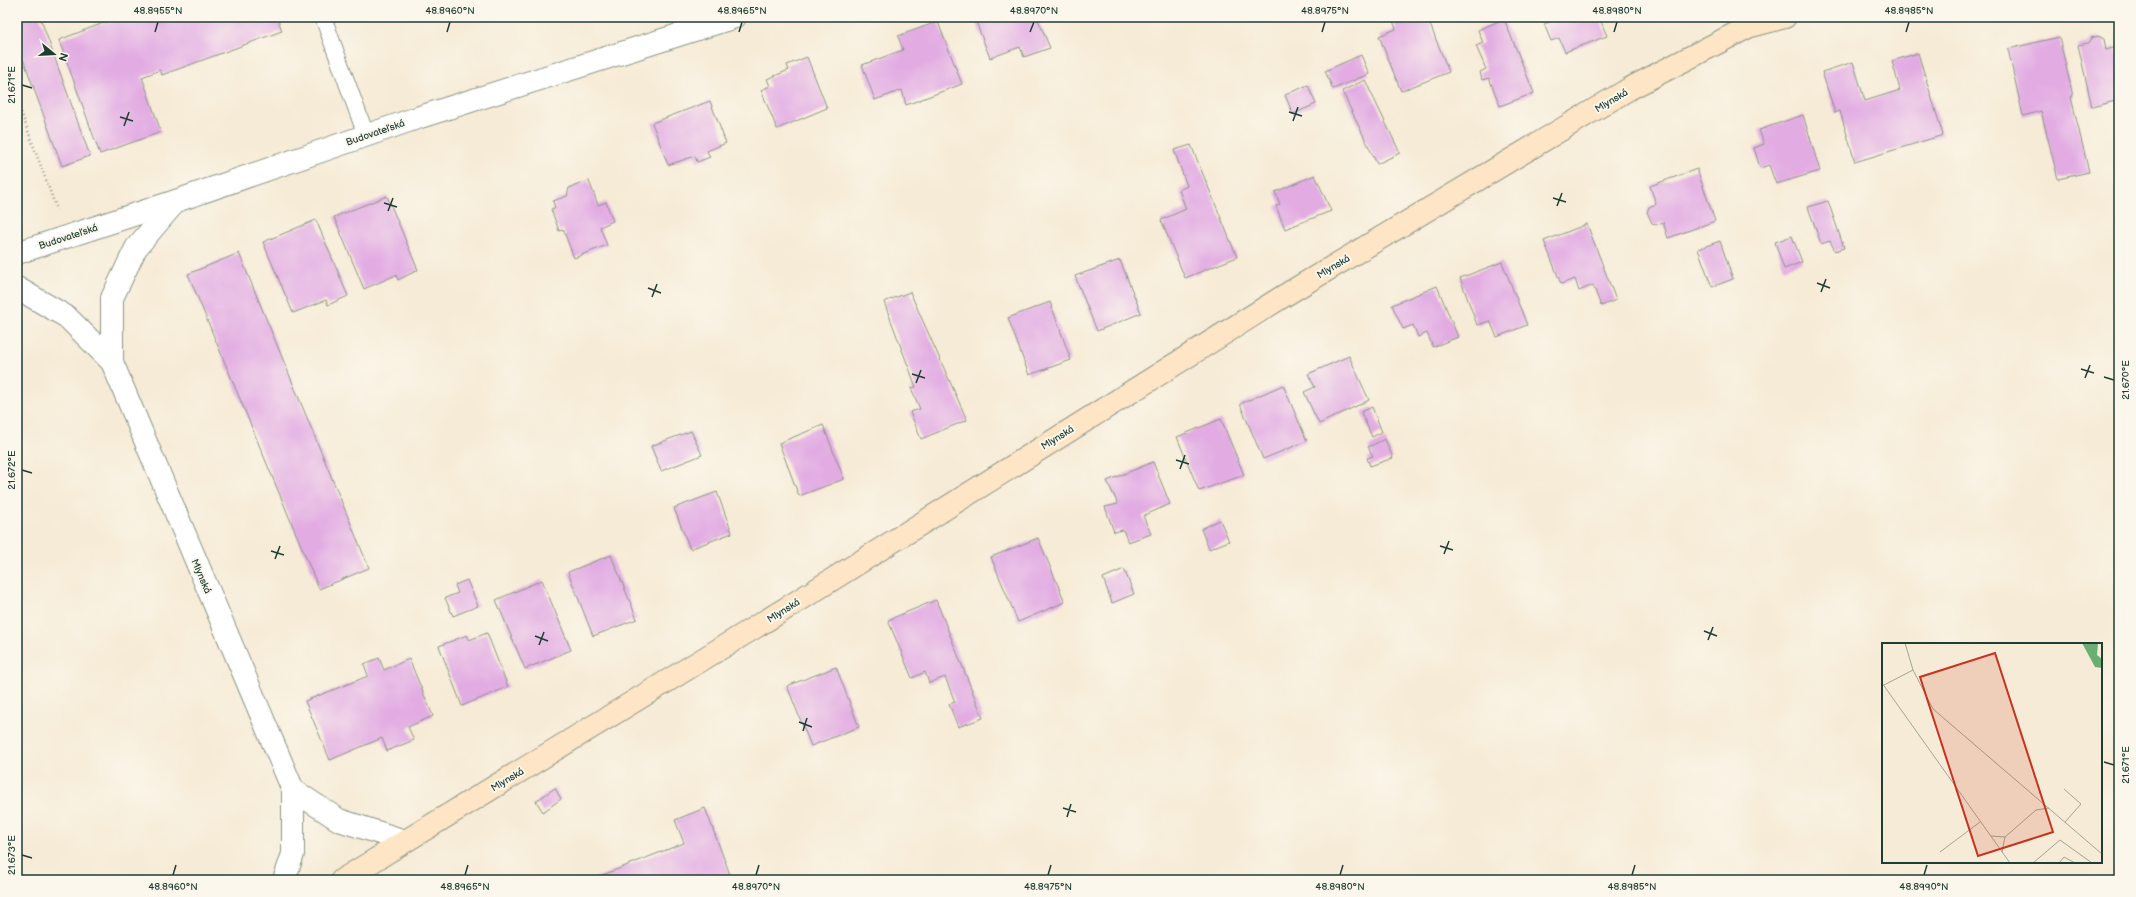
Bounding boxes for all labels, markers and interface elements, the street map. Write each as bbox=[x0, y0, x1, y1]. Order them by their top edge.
text: 48.8955°N bbox=[134, 5, 182, 17]
text: 48.8960°N bbox=[425, 5, 475, 17]
text: 48.8965°N bbox=[717, 5, 767, 17]
text: 48.8970°N bbox=[1010, 5, 1058, 17]
text: 48.8975°N bbox=[1301, 5, 1349, 17]
text: 48.8980°N bbox=[1592, 5, 1642, 17]
text: 48.8985°N bbox=[1884, 5, 1934, 17]
north arrow bbox=[34, 34, 74, 74]
text: N bbox=[56, 51, 70, 63]
text: 21.671°E bbox=[6, 66, 18, 104]
street label: Mlynská bbox=[1593, 86, 1630, 115]
street label: Budovateľská bbox=[344, 117, 407, 149]
street label: Budovateľská bbox=[37, 222, 100, 252]
street label: Mlynská bbox=[1315, 252, 1352, 281]
text: 21.670°E bbox=[2120, 360, 2132, 400]
street label: Mlynská bbox=[1039, 423, 1076, 453]
text: 21.672°E bbox=[6, 450, 18, 490]
street label: Mlynská bbox=[188, 557, 214, 596]
street label: Mlynská bbox=[765, 596, 802, 626]
inset map bbox=[1882, 643, 2102, 863]
text: 21.671°E bbox=[2120, 746, 2132, 784]
street label: Mlynská bbox=[489, 765, 526, 794]
text: 21.673°E bbox=[6, 835, 18, 875]
text: 48.8960°N bbox=[148, 881, 198, 893]
text: 48.8965°N bbox=[440, 881, 490, 893]
text: 48.8970°N bbox=[732, 881, 780, 893]
text: 48.8975°N bbox=[1024, 881, 1072, 893]
text: 48.8980°N bbox=[1315, 881, 1365, 893]
text: 48.8985°N bbox=[1607, 881, 1657, 893]
text: 48.8990°N bbox=[1899, 881, 1949, 893]

